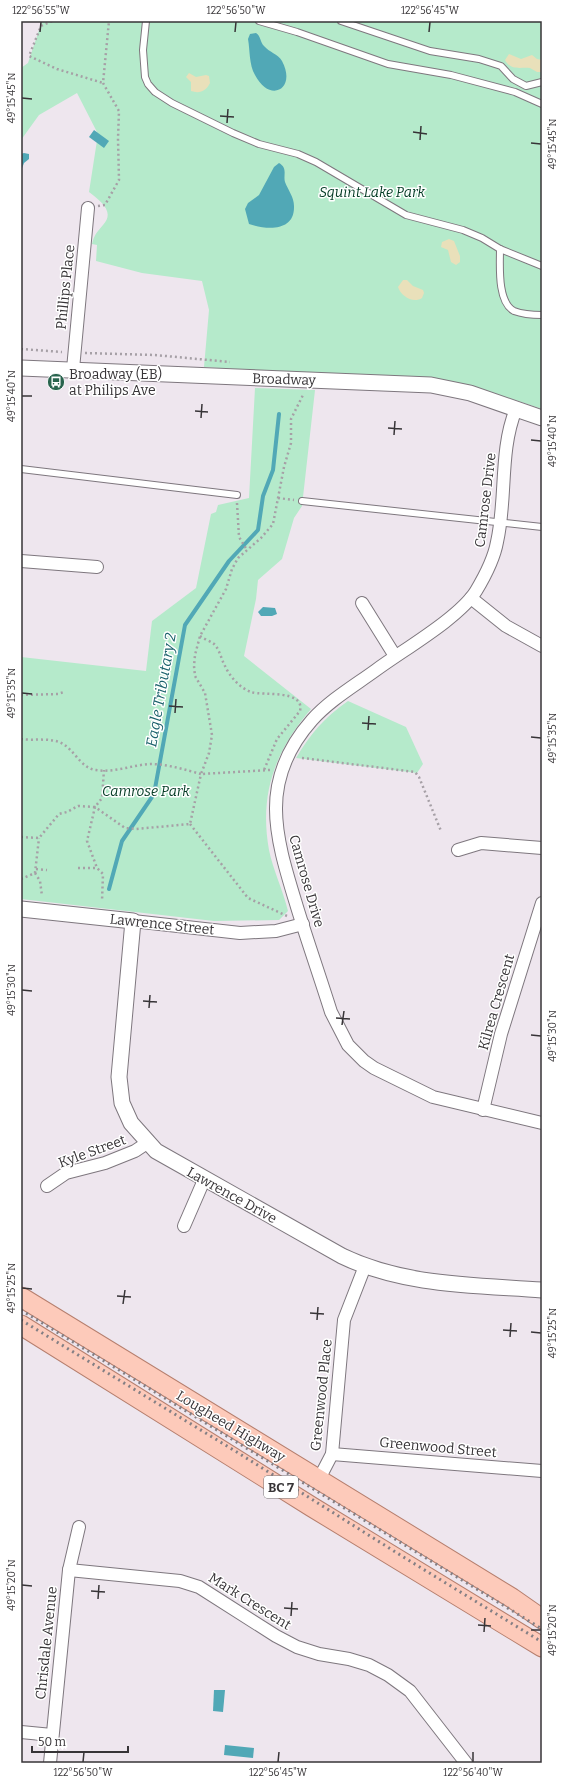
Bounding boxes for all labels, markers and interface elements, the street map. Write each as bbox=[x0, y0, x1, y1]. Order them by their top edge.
text: 122°56'55"W bbox=[12, 5, 71, 17]
text: 122°56'50"W bbox=[207, 5, 266, 17]
text: 122°56'45"W bbox=[401, 5, 460, 17]
text: 49°15'45"N bbox=[6, 73, 18, 123]
text: 49°15'45"N bbox=[547, 119, 559, 169]
park label: Squint Lake Park bbox=[319, 184, 425, 201]
street label: Phillips Place bbox=[53, 244, 78, 330]
place label: Broadway (EB) at Philips Ave bbox=[69, 366, 162, 399]
text: 49°15'40"N bbox=[6, 370, 18, 422]
street label: Broadway bbox=[252, 370, 317, 389]
bus stop icon: Broadway (EB) at Philips Ave bbox=[46, 372, 66, 392]
text: 49°15'40"N bbox=[547, 415, 559, 467]
street label: Camrose Drive bbox=[471, 452, 500, 548]
water label: Eagle Tributary 2 bbox=[142, 631, 180, 749]
text: 49°15'35"N bbox=[6, 668, 18, 718]
text: 49°15'35"N bbox=[547, 713, 559, 763]
park label: Camrose Park bbox=[102, 783, 190, 800]
street label: Camrose Drive bbox=[285, 833, 328, 929]
street label: Lawrence Street bbox=[109, 911, 215, 938]
street label: Kilrea Crescent bbox=[475, 952, 518, 1052]
text: 49°15'30"N bbox=[6, 964, 18, 1016]
text: 49°15'30"N bbox=[547, 1010, 559, 1062]
street label: Kyle Street bbox=[56, 1131, 128, 1172]
street label: Lawrence Drive bbox=[184, 1164, 280, 1227]
text: 49°15'25"N bbox=[6, 1263, 18, 1313]
text: 49°15'25"N bbox=[547, 1308, 559, 1358]
street label: Greenwood Place bbox=[307, 1338, 336, 1452]
street label: Lougheed Highway bbox=[173, 1387, 289, 1466]
street label: Greenwood Street bbox=[379, 1434, 497, 1461]
road number: BC 7 bbox=[264, 1476, 298, 1498]
text: 49°15'20"N bbox=[6, 1559, 18, 1611]
street label: Mark Crescent bbox=[205, 1569, 294, 1634]
street label: Chrisdale Avenue bbox=[32, 1586, 61, 1700]
text: 49°15'20"N bbox=[547, 1604, 559, 1656]
scale bar bbox=[32, 1728, 128, 1754]
text: 50 m bbox=[38, 1735, 67, 1749]
text: 122°56'50"W bbox=[54, 1767, 113, 1779]
text: 122°56'45"W bbox=[249, 1767, 308, 1779]
text: 122°56'40"W bbox=[443, 1767, 503, 1779]

